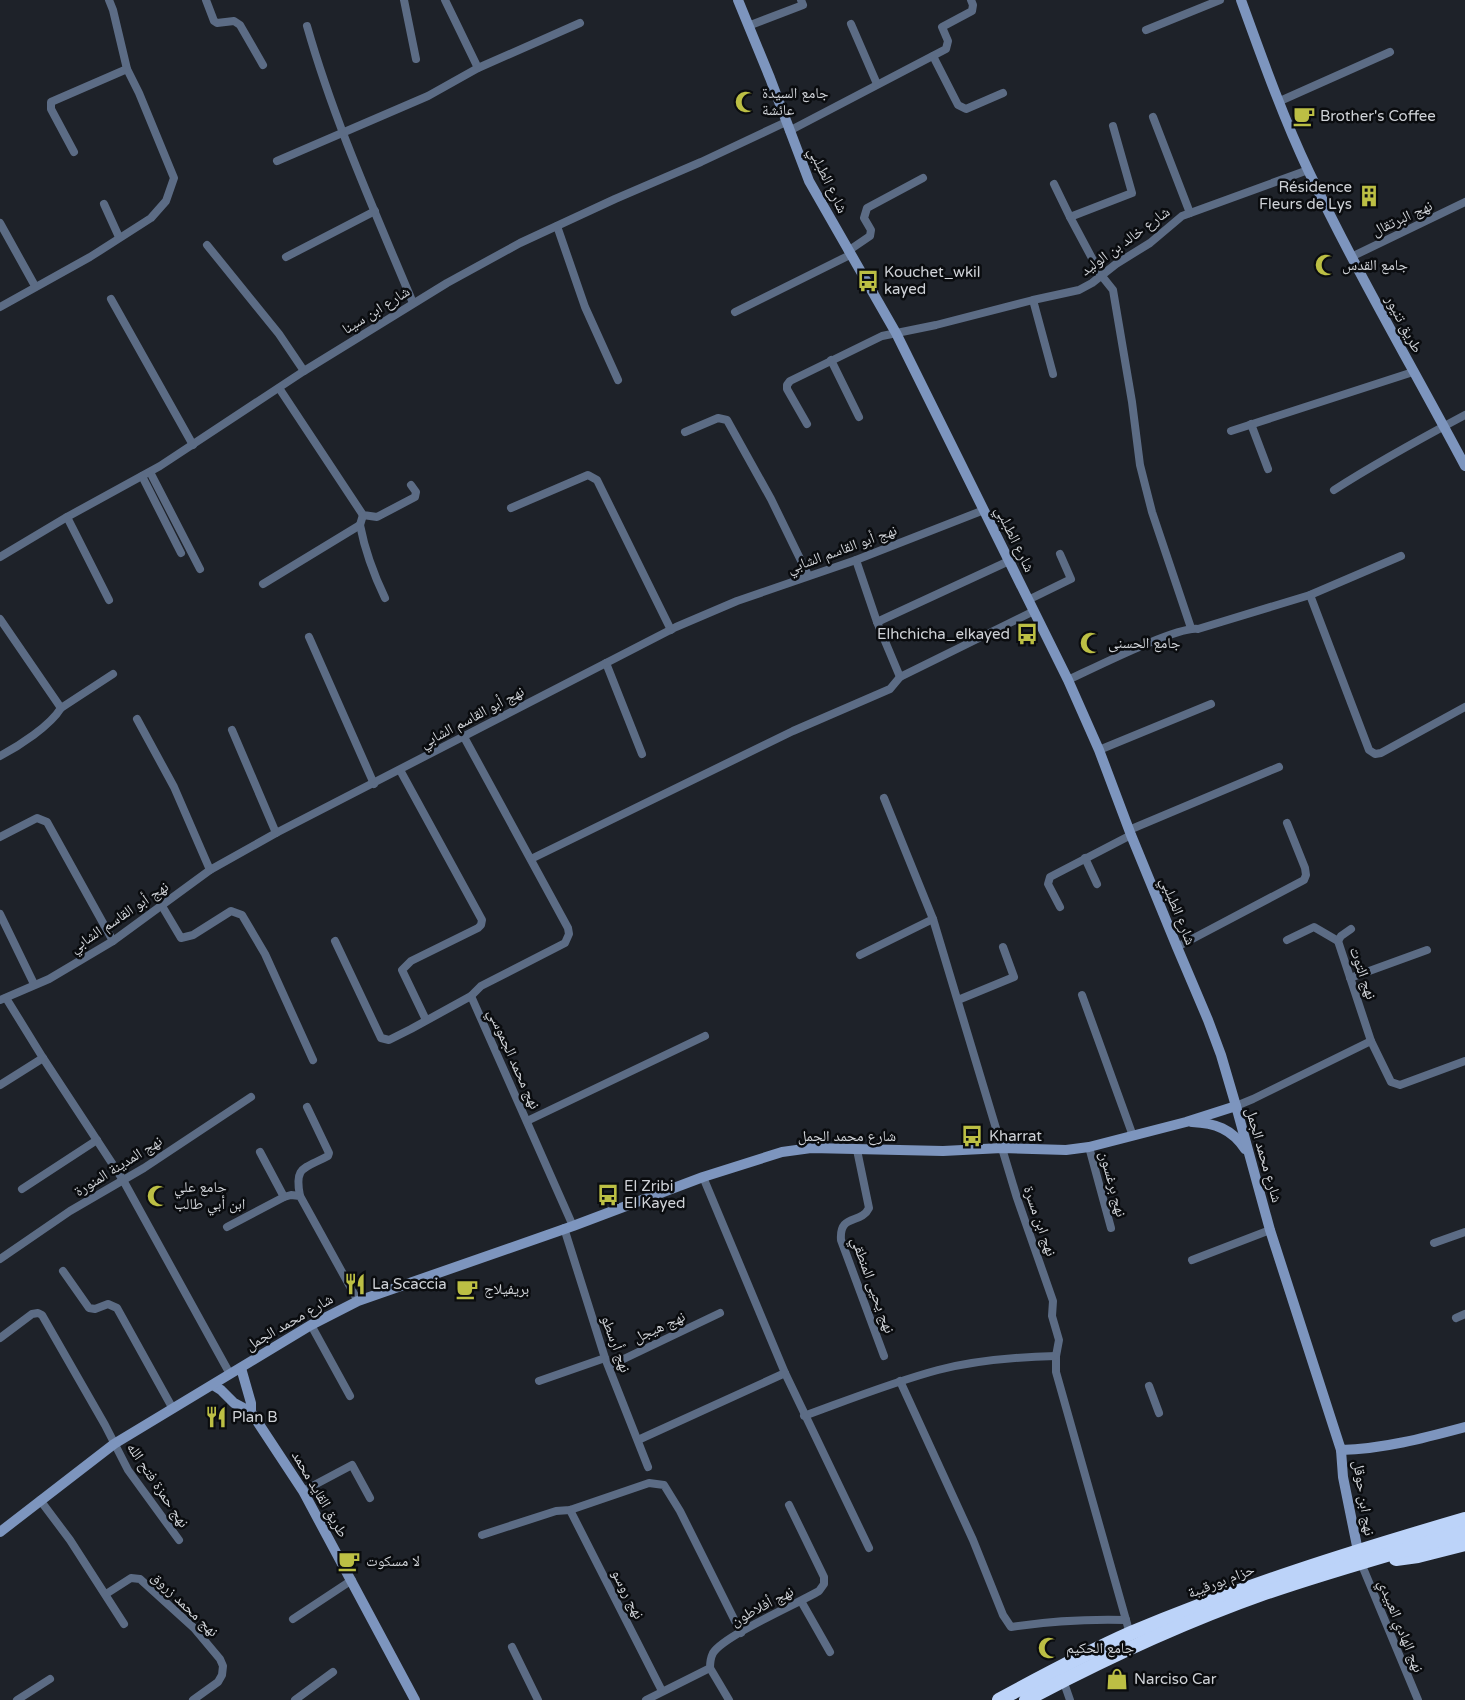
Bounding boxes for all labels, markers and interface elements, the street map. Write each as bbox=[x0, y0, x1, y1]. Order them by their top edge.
place label: جامع السيدة عائشة bbox=[762, 84, 829, 119]
mosque icon: جامع السيدة عائشة bbox=[733, 89, 759, 115]
cafe icon: Brother's Coffee bbox=[1291, 103, 1317, 129]
place label: Brother's Coffee bbox=[1320, 107, 1436, 125]
street label: شارع الطبلبي bbox=[802, 144, 852, 217]
place label: Résidence Fleurs de Lys bbox=[1259, 178, 1352, 213]
building icon: Résidence Fleurs de Lys bbox=[1356, 183, 1382, 209]
street label: نهج البرتقال bbox=[1369, 196, 1435, 241]
street label: شارع خالد بن الوليد bbox=[1077, 202, 1174, 280]
mosque icon: جامع القدس bbox=[1313, 252, 1339, 278]
place label: جامع القدس bbox=[1342, 256, 1409, 275]
place label: Kouchet_wkil kayed bbox=[884, 263, 981, 298]
bus stop icon: Kouchet_wkil kayed bbox=[855, 268, 881, 294]
street label: شارع ابن سينا bbox=[339, 282, 414, 339]
street label: طريق تنيور bbox=[1380, 291, 1427, 356]
street label: شارع الطبلبي bbox=[989, 503, 1039, 576]
street label: نهج أبو القاسم الشابي bbox=[785, 521, 900, 580]
bus stop icon: Elhchicha_elkayed bbox=[1014, 621, 1040, 647]
place label: Elhchicha_elkayed bbox=[877, 625, 1010, 643]
mosque icon: جامع الحسنى bbox=[1078, 630, 1104, 656]
place label: جامع الحسنى bbox=[1108, 634, 1181, 653]
street label: نهج أبو القاسم الشابي bbox=[417, 682, 528, 754]
street label: شارع الطبلبي bbox=[1154, 875, 1200, 949]
street label: نهج أبو القاسم الشابي bbox=[66, 877, 173, 959]
street label: نهج التوت bbox=[1345, 944, 1380, 1002]
street label: نهج محمد الجموسي bbox=[481, 1006, 544, 1113]
street label: شارع محمد الجمل bbox=[1241, 1105, 1286, 1205]
bus stop icon: Kharrat bbox=[959, 1123, 985, 1149]
street label: شارع محمد الجمل bbox=[798, 1127, 896, 1146]
place label: Kharrat bbox=[989, 1127, 1042, 1145]
street label: نهج المدينة المنورة bbox=[71, 1132, 166, 1201]
street label: نهج برغسون bbox=[1095, 1149, 1130, 1219]
place label: El Zribi El Kayed bbox=[624, 1177, 685, 1212]
place label: جامع علي ابن أبي طالب bbox=[174, 1178, 245, 1216]
bus stop icon: El Zribi El Kayed bbox=[595, 1182, 621, 1208]
mosque icon: جامع علي ابن أبي طالب bbox=[145, 1183, 171, 1209]
street label: نهج ابن مسرة bbox=[1019, 1184, 1060, 1259]
street label: نهج يحيى المنطقي bbox=[845, 1234, 899, 1337]
restaurant icon: La Scaccia bbox=[342, 1271, 368, 1297]
place label: La Scaccia bbox=[372, 1275, 447, 1293]
cafe icon: بريفيلاج bbox=[454, 1276, 480, 1302]
place label: بريفيلاج bbox=[484, 1280, 529, 1299]
street label: شارع محمد الجمل bbox=[242, 1290, 337, 1355]
street label: نهج هيجل bbox=[630, 1307, 688, 1348]
street label: نهج أرسطو bbox=[596, 1313, 635, 1375]
restaurant icon: Plan B bbox=[203, 1404, 229, 1430]
place label: Plan B bbox=[232, 1408, 278, 1426]
street label: نهج حمزة فتح الله bbox=[122, 1439, 193, 1531]
street label: طريق القايد محمد bbox=[287, 1447, 352, 1541]
street label: نهج ابن حوقل bbox=[1348, 1459, 1379, 1537]
cafe icon: لا مسكوت bbox=[336, 1548, 362, 1574]
place label: لا مسكوت bbox=[366, 1552, 420, 1570]
street label: حزام بورقيبة bbox=[1185, 1560, 1258, 1603]
street label: نهج روسو bbox=[607, 1566, 648, 1622]
street label: نهج محمد زروق bbox=[147, 1568, 222, 1641]
street label: نهج الهادي العبيدي bbox=[1372, 1577, 1428, 1676]
street label: نهج أفلاطون bbox=[728, 1582, 797, 1631]
mosque icon: جامع الحكيم bbox=[1036, 1635, 1062, 1661]
place label: جامع الحكيم bbox=[1066, 1639, 1135, 1658]
shop icon: Narciso Car bbox=[1104, 1666, 1130, 1692]
place label: Narciso Car bbox=[1134, 1670, 1217, 1688]

